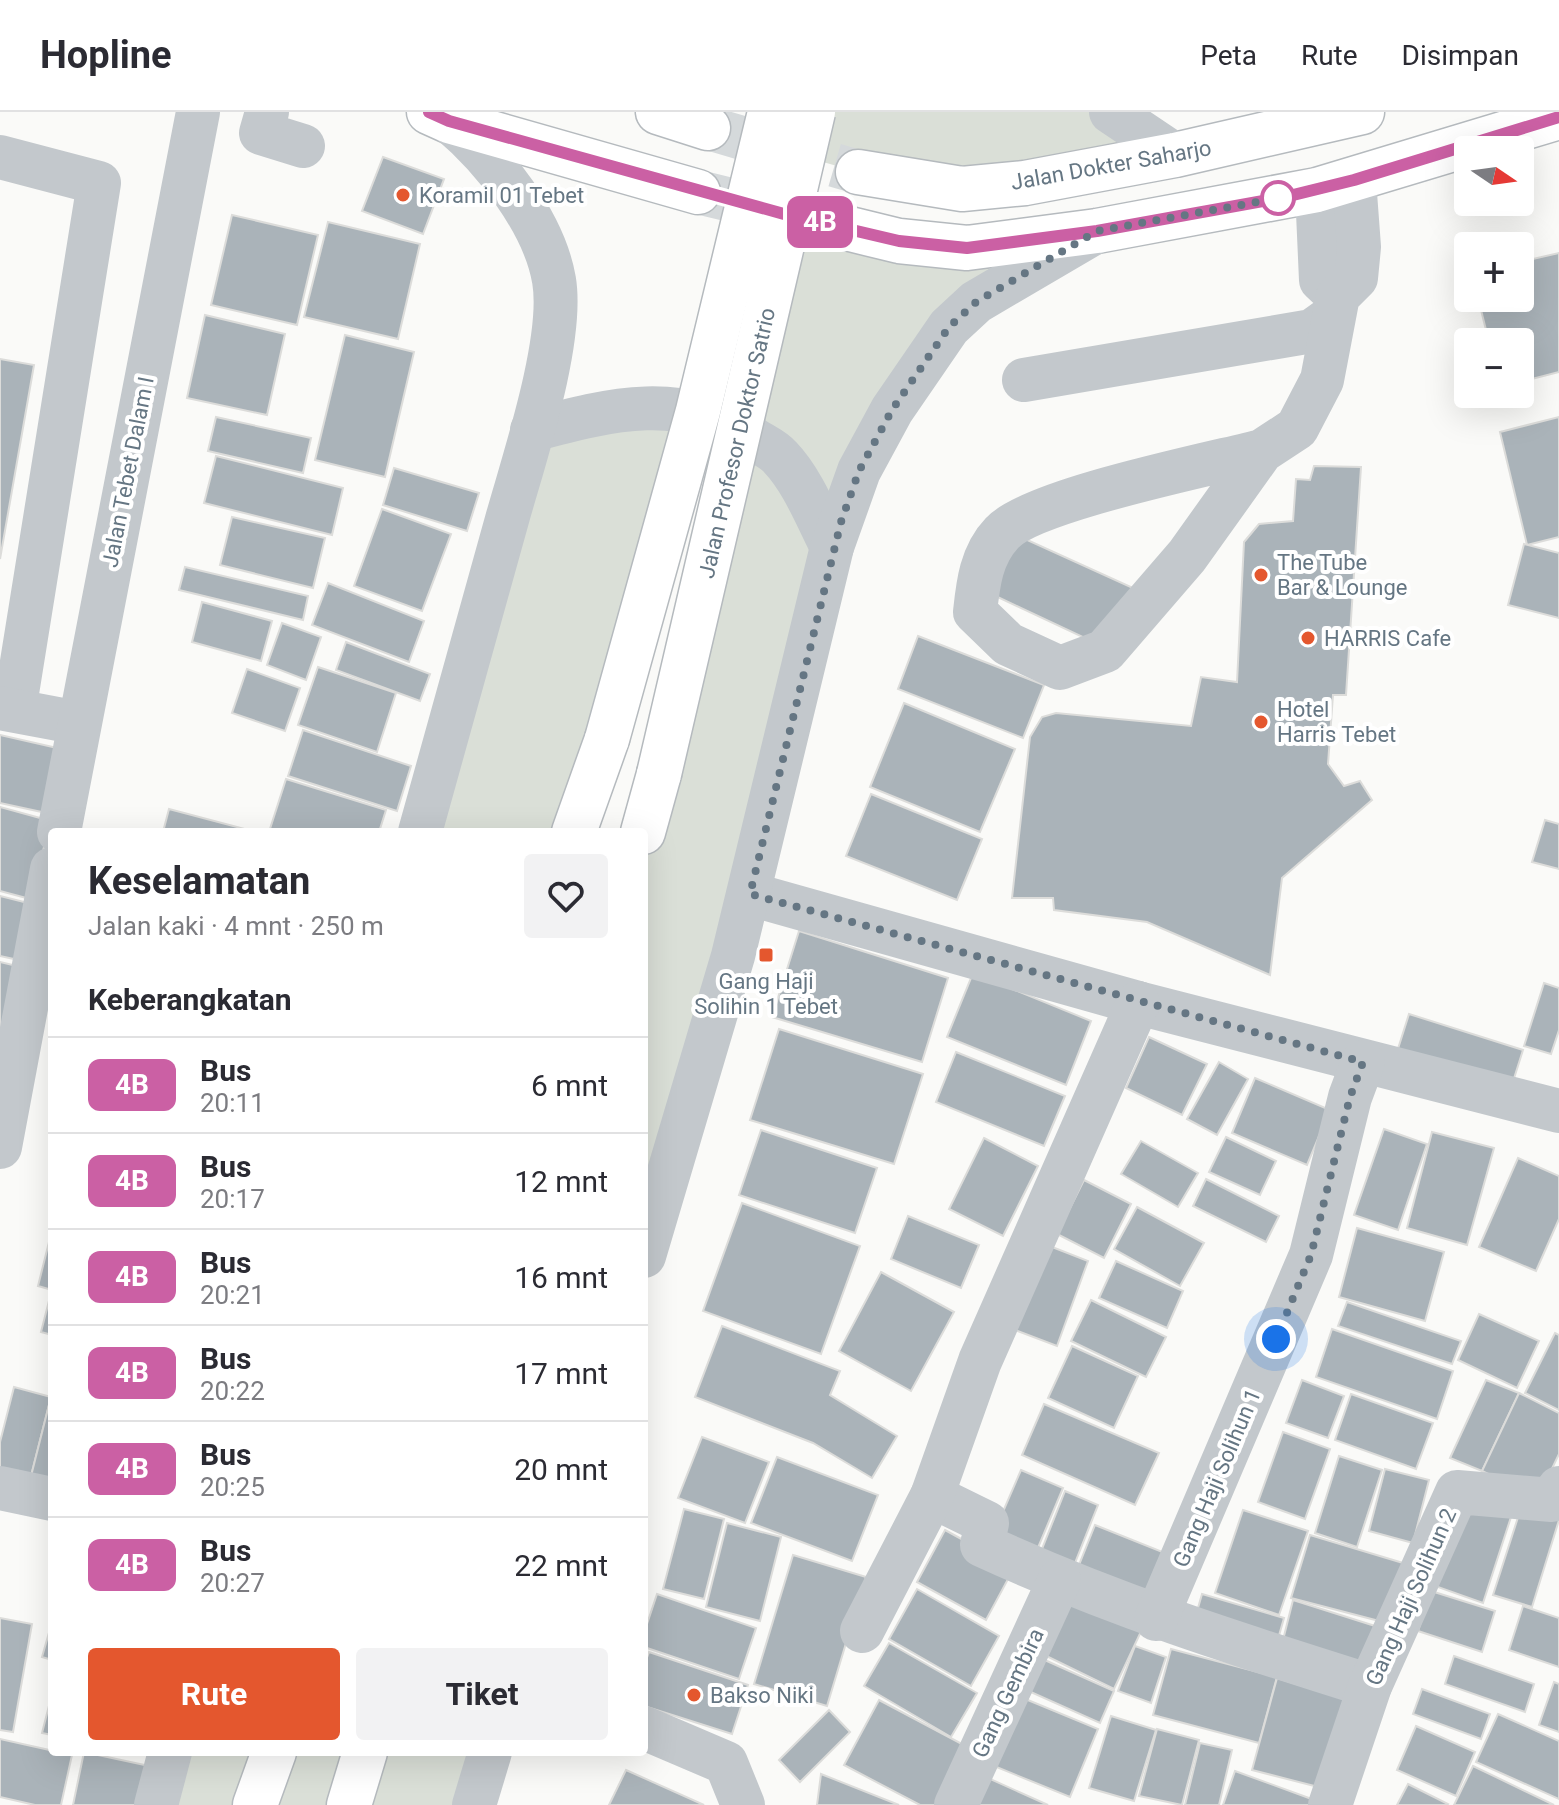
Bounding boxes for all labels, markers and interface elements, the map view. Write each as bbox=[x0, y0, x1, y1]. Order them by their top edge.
text: Hopline bbox=[40, 33, 172, 77]
text: Peta bbox=[1200, 39, 1257, 72]
text: Rute bbox=[1301, 39, 1358, 72]
text: Disimpan bbox=[1402, 39, 1519, 72]
street label: Jalan Dokter Saharjo bbox=[1009, 135, 1213, 195]
north arrow bbox=[1454, 136, 1534, 216]
map controls bbox=[1454, 136, 1534, 408]
unlabelled marker bbox=[1261, 181, 1295, 215]
place label: Koramil 01 Tebet bbox=[419, 183, 584, 208]
marker: Koramil 01 Tebet bbox=[394, 186, 412, 204]
line badge: 4B bbox=[784, 196, 856, 248]
text: 4B bbox=[803, 205, 837, 238]
button: + bbox=[1454, 232, 1534, 312]
street label: Jalan Profesor Doktor Satrio bbox=[694, 305, 780, 581]
button: − bbox=[1454, 328, 1534, 408]
street label: Jalan Tebet Dalam I bbox=[97, 375, 159, 569]
place label: The Tube Bar & Lounge bbox=[1277, 550, 1407, 600]
marker: The Tube Bar & Lounge bbox=[1252, 566, 1270, 584]
place label: HARRIS Cafe bbox=[1324, 626, 1451, 651]
marker: HARRIS Cafe bbox=[1299, 629, 1317, 647]
place label: Hotel Harris Tebet bbox=[1277, 697, 1396, 747]
marker: Hotel Harris Tebet bbox=[1252, 713, 1270, 731]
button: heart bbox=[524, 854, 608, 938]
text: Keselamatan bbox=[88, 859, 310, 903]
text: Jalan kaki · 4 mnt · 250 m bbox=[88, 911, 384, 941]
marker: Gang Haji Solihin 1 Tebet bbox=[757, 946, 775, 964]
place label: Gang Haji Solihin 1 Tebet bbox=[694, 969, 838, 1019]
text: Keberangkatan bbox=[88, 982, 292, 1017]
text: Bus bbox=[200, 1053, 251, 1088]
text: 4B bbox=[115, 1068, 149, 1101]
text: 6 mnt bbox=[531, 1068, 608, 1103]
text: 20:11 bbox=[200, 1088, 265, 1118]
text: Bus bbox=[200, 1149, 251, 1184]
text: 4B bbox=[115, 1164, 149, 1197]
text: 12 mnt bbox=[514, 1164, 608, 1199]
text: 20:17 bbox=[200, 1184, 265, 1214]
text: Bus bbox=[200, 1245, 251, 1280]
text: 4B bbox=[115, 1260, 149, 1293]
text: 16 mnt bbox=[514, 1260, 608, 1295]
text: 20:21 bbox=[200, 1280, 265, 1310]
your location bbox=[1256, 1319, 1296, 1359]
text: Bus bbox=[200, 1341, 251, 1376]
text: 4B bbox=[115, 1356, 149, 1389]
text: 17 mnt bbox=[514, 1356, 608, 1391]
text: 20:22 bbox=[200, 1376, 265, 1406]
street label: Gang Haji Solihun 1 bbox=[1168, 1385, 1266, 1571]
text: Bus bbox=[200, 1437, 251, 1472]
text: 4B bbox=[115, 1452, 149, 1485]
text: 20 mnt bbox=[514, 1452, 608, 1487]
text: 20:25 bbox=[200, 1472, 265, 1502]
street label: Gang Haji Solihun 2 bbox=[1361, 1505, 1461, 1689]
text: Bus bbox=[200, 1533, 251, 1568]
text: 4B bbox=[115, 1548, 149, 1581]
text: 22 mnt bbox=[514, 1548, 608, 1583]
text: 20:27 bbox=[200, 1568, 265, 1598]
street label: Gang Gembira bbox=[967, 1624, 1049, 1762]
button: Rute bbox=[88, 1648, 340, 1740]
button: Tiket bbox=[356, 1648, 608, 1740]
place label: Bakso Niki bbox=[710, 1683, 814, 1708]
marker: Bakso Niki bbox=[685, 1686, 703, 1704]

